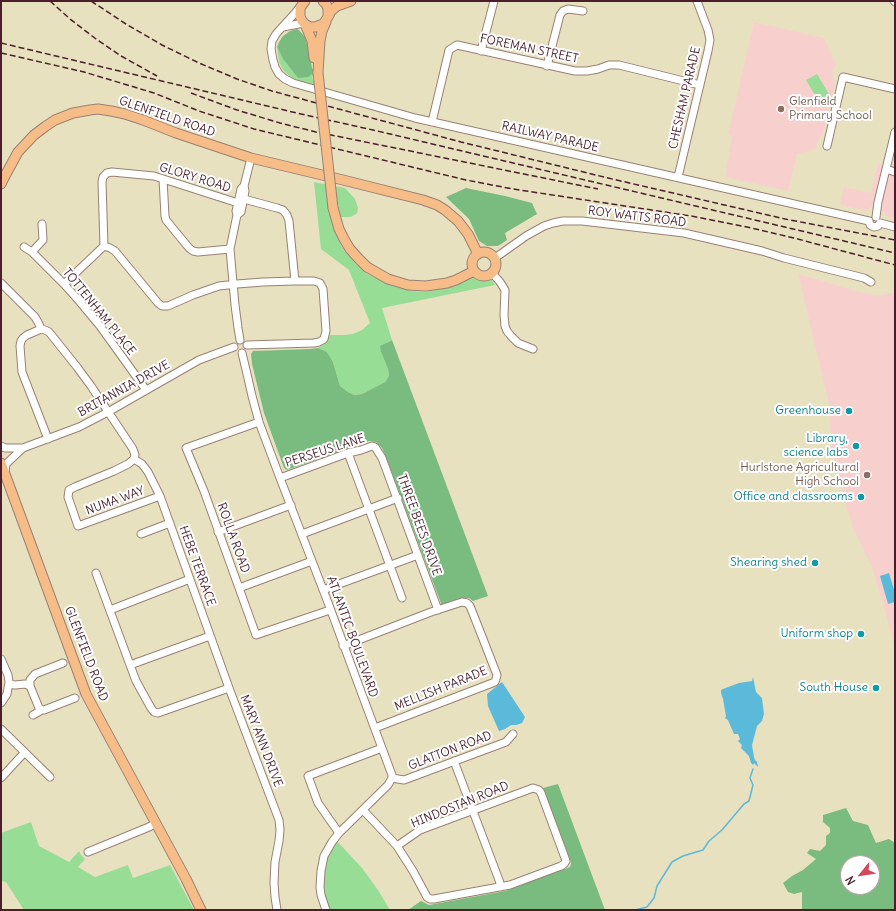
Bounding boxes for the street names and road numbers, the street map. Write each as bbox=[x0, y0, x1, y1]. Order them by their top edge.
street label: FOREMAN STREET bbox=[479, 32, 579, 66]
street label: CHESHAM PARADE bbox=[666, 46, 704, 150]
street label: GLENFIELD ROAD bbox=[117, 94, 217, 140]
street label: RAILWAY PARADE bbox=[500, 119, 600, 155]
street label: GLORY ROAD bbox=[157, 160, 233, 196]
street label: ROY WATTS ROAD bbox=[587, 204, 687, 230]
street label: TOTTENHAM PLACE bbox=[59, 266, 139, 358]
street label: BRITANNIA DRIVE bbox=[76, 358, 172, 420]
street label: PERSEUS LANE bbox=[283, 431, 367, 471]
street label: THREE BEES DRIVE bbox=[394, 472, 444, 578]
street label: NUMA WAY bbox=[84, 484, 146, 518]
street label: ROLLA ROAD bbox=[214, 501, 252, 575]
street label: HEBE TERRACE bbox=[176, 524, 218, 608]
street label: ATLANTIC BOULEVARD bbox=[323, 574, 381, 700]
street label: GLENFIELD ROAD bbox=[61, 604, 111, 704]
street label: MELLISH PARADE bbox=[393, 664, 489, 714]
street label: MARY ANN DRIVE bbox=[237, 693, 285, 789]
street label: GLATTON ROAD bbox=[406, 729, 494, 773]
street label: HINDOSTAN ROAD bbox=[409, 779, 511, 831]

